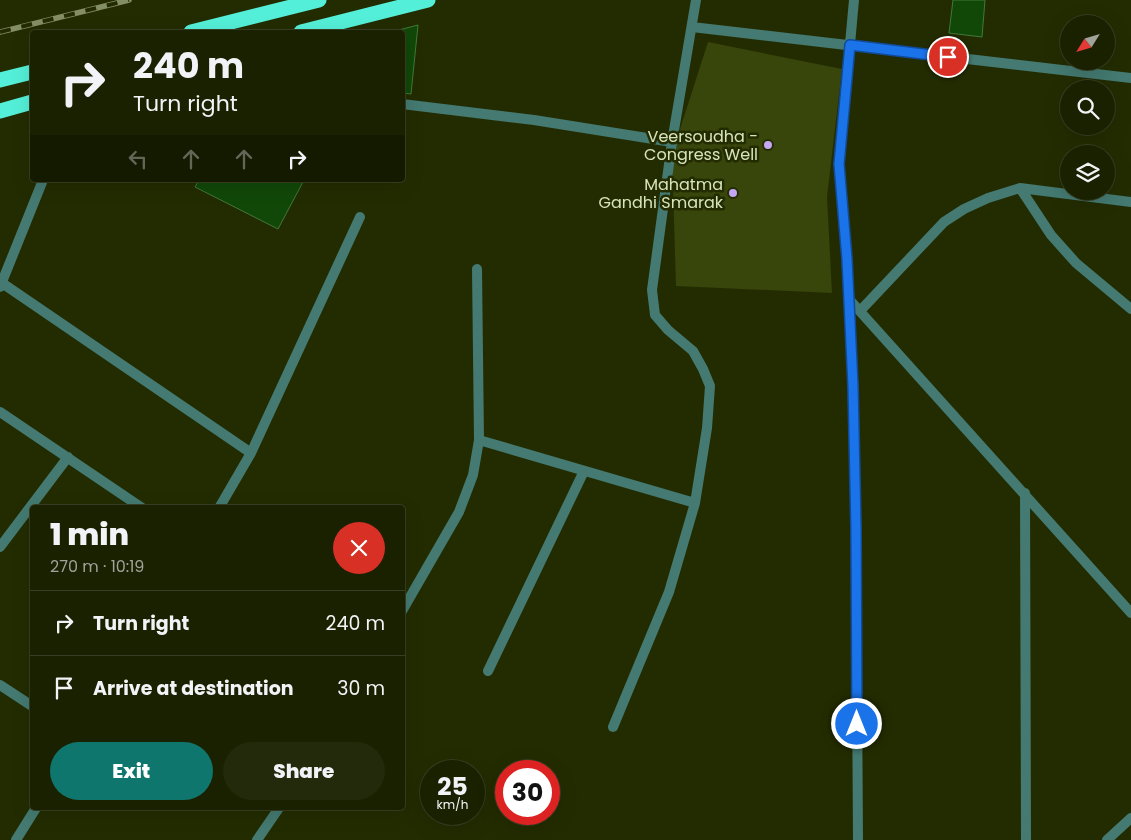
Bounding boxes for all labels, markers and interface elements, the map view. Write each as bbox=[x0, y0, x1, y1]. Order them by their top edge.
north arrow bbox=[1060, 15, 1115, 70]
map controls bbox=[1060, 15, 1115, 200]
pin bbox=[927, 36, 969, 78]
text: 240 m bbox=[133, 41, 244, 90]
icon: arrive bbox=[934, 43, 962, 71]
icon: right bbox=[50, 50, 115, 115]
button: search bbox=[1060, 80, 1115, 135]
text: Turn right bbox=[133, 88, 238, 119]
place label: Veersoudha - Congress Well bbox=[644, 125, 758, 166]
marker: Veersoudha - Congress Well bbox=[762, 139, 774, 151]
icon: left bbox=[124, 145, 152, 173]
icon: ahead bbox=[177, 145, 205, 173]
icon: ahead bbox=[230, 145, 258, 173]
icon: right bbox=[283, 145, 311, 173]
button: layers bbox=[1060, 145, 1115, 200]
place label: Mahatma Gandhi Smarak bbox=[599, 173, 724, 214]
marker: Mahatma Gandhi Smarak bbox=[727, 187, 739, 199]
text: 1 min bbox=[50, 513, 129, 556]
button: close bbox=[333, 522, 385, 574]
text: 270 m · 10:19 bbox=[50, 555, 144, 578]
icon: right bbox=[50, 609, 78, 637]
text: Turn right bbox=[93, 610, 189, 637]
text: 240 m bbox=[326, 610, 385, 637]
icon: arrive bbox=[50, 674, 78, 702]
text: Arrive at destination bbox=[93, 675, 294, 702]
text: 30 m bbox=[337, 675, 385, 702]
position arrow bbox=[830, 697, 882, 749]
button: Exit bbox=[50, 742, 213, 800]
button: Share bbox=[223, 742, 385, 800]
speed limit sign: 30 bbox=[495, 760, 560, 825]
text: 25 bbox=[437, 769, 468, 804]
text: km/h bbox=[437, 796, 468, 813]

